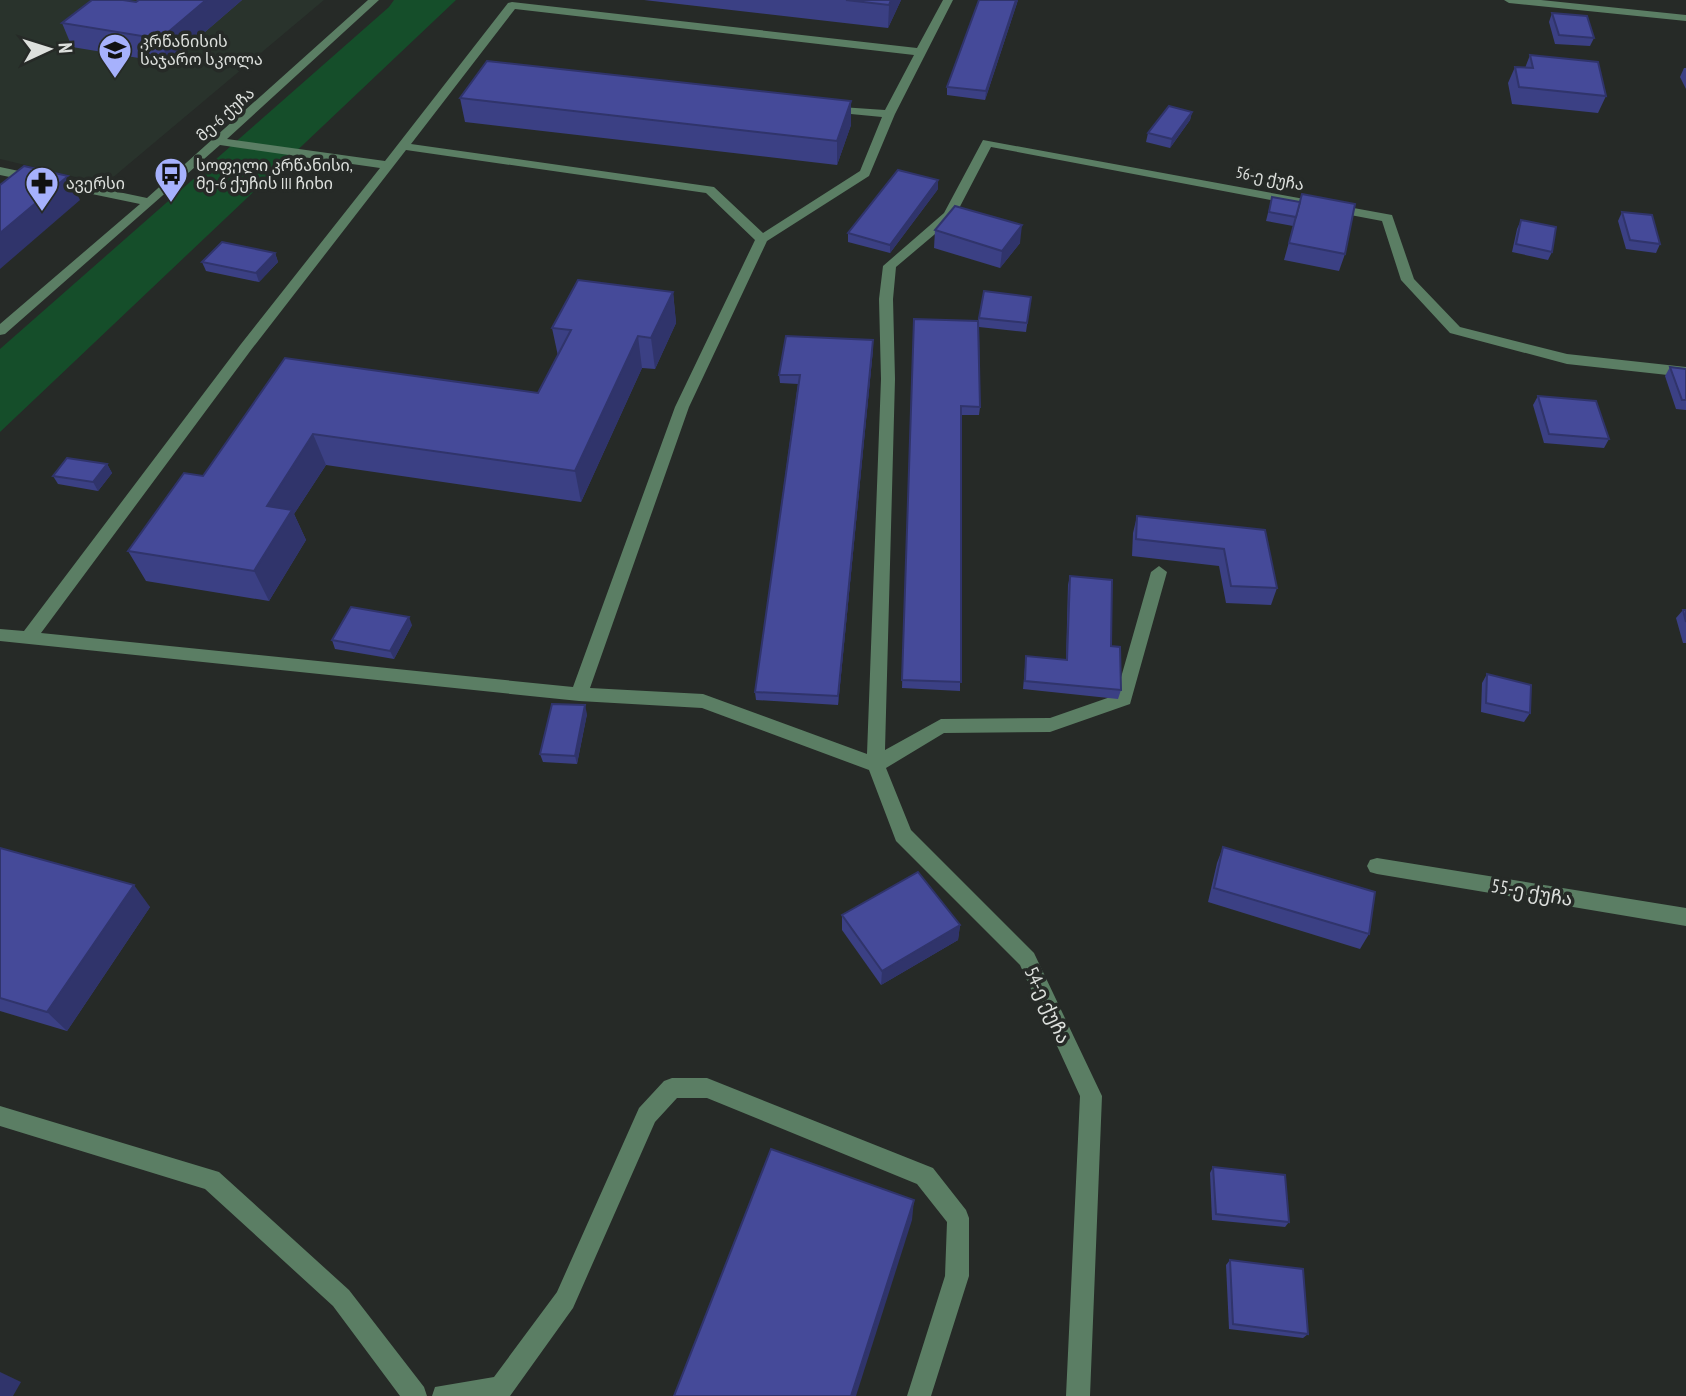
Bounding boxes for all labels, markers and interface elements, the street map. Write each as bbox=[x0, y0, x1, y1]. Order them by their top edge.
north arrow bbox=[14, 14, 84, 84]
school or university icon: კრწანისის საჯარო სკოლა bbox=[96, 31, 134, 80]
place label: კრწანისის საჯარო სკოლა bbox=[140, 31, 263, 70]
text: N bbox=[54, 42, 78, 54]
street label: მე-6 ქუჩა bbox=[192, 83, 258, 145]
bus stop icon: სოფელი კრწანისი, მე-6 ქუჩის III ჩიხი bbox=[152, 155, 190, 204]
place label: სოფელი კრწანისი, მე-6 ქუჩის III ჩიხი bbox=[196, 155, 353, 193]
street label: 56-ე ქუჩა bbox=[1234, 162, 1306, 194]
pharmacy icon: ავერსი bbox=[23, 164, 61, 213]
place label: ავერსი bbox=[66, 173, 125, 193]
street label: 55-ე ქუჩა bbox=[1489, 873, 1575, 911]
street label: 54-ე ქუჩა bbox=[1020, 963, 1076, 1047]

